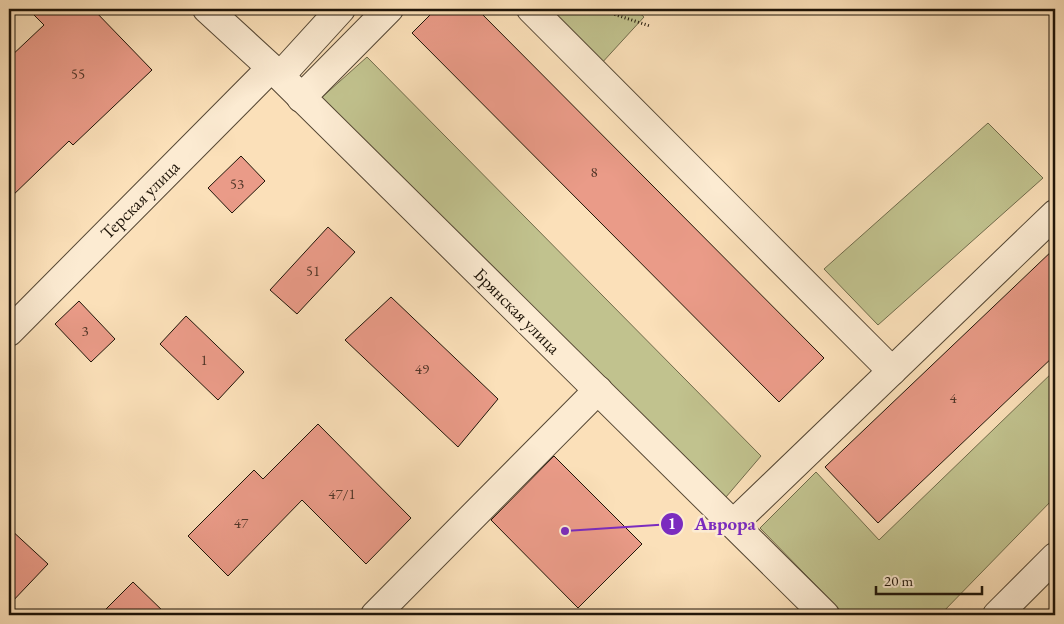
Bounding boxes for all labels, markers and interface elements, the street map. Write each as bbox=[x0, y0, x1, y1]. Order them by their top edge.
house number: 55 bbox=[71, 64, 85, 83]
street label: Терская улица bbox=[95, 155, 185, 244]
house number: 8 bbox=[590, 162, 598, 181]
house number: 53 bbox=[230, 174, 244, 193]
house number: 51 bbox=[306, 261, 320, 280]
street label: Брянская улица bbox=[469, 262, 566, 359]
house number: 3 bbox=[81, 321, 89, 340]
house number: 1 bbox=[200, 350, 208, 369]
house number: 49 bbox=[415, 359, 429, 378]
house number: 4 bbox=[949, 388, 957, 407]
house number: 47/1 bbox=[328, 484, 356, 503]
callout: Аврора bbox=[660, 507, 766, 541]
text: Аврора bbox=[693, 511, 756, 536]
house number: 47 bbox=[234, 513, 249, 532]
text: 1 bbox=[668, 514, 676, 533]
scale bar bbox=[876, 564, 983, 596]
text: 20 m bbox=[884, 571, 913, 590]

